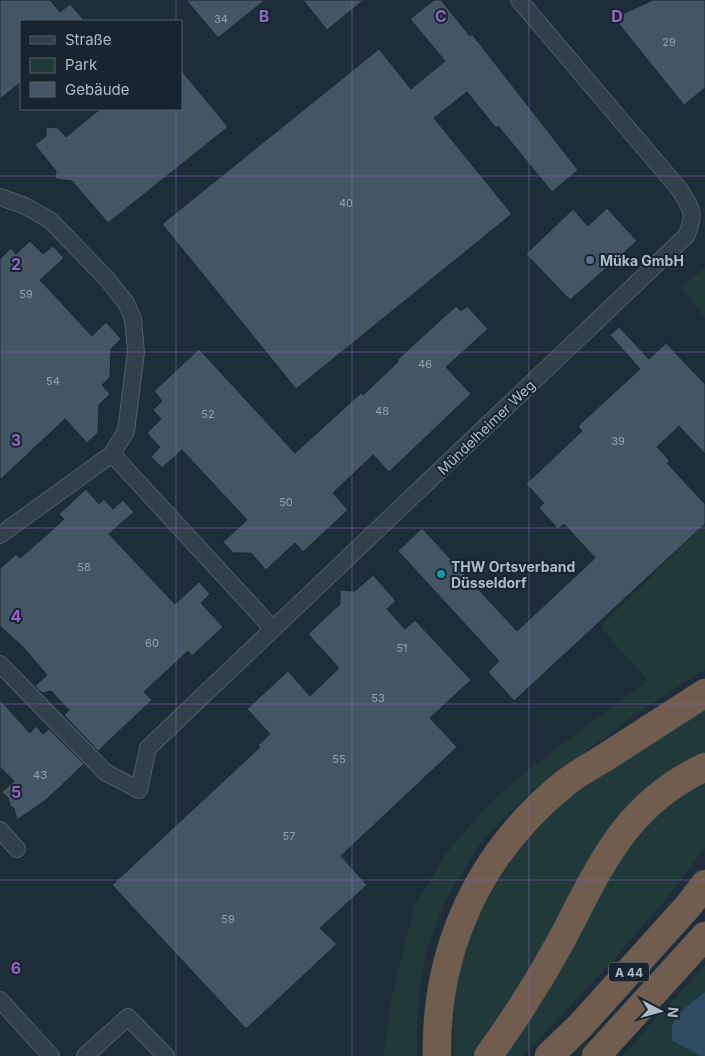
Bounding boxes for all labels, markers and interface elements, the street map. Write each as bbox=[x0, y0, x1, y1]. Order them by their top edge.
text: B bbox=[259, 6, 269, 26]
text: C bbox=[435, 6, 447, 26]
text: D bbox=[611, 6, 623, 26]
house number: 34 bbox=[214, 12, 228, 26]
legend bbox=[20, 20, 182, 110]
text: Straße bbox=[65, 30, 112, 49]
house number: 29 bbox=[662, 35, 676, 49]
text: Park bbox=[65, 55, 98, 74]
text: Gebäude bbox=[65, 80, 130, 99]
house number: 40 bbox=[339, 196, 353, 210]
place label: Müka GmbH bbox=[600, 252, 684, 269]
text: 2 bbox=[11, 254, 21, 274]
marker: Müka GmbH bbox=[584, 254, 596, 266]
house number: 59 bbox=[19, 287, 33, 301]
house number: 46 bbox=[418, 357, 432, 371]
house number: 54 bbox=[46, 374, 60, 388]
street label: Mündelheimer Weg bbox=[434, 376, 538, 478]
house number: 48 bbox=[375, 404, 389, 418]
house number: 52 bbox=[201, 407, 215, 421]
text: 3 bbox=[11, 430, 21, 450]
house number: 39 bbox=[611, 434, 625, 448]
house number: 50 bbox=[279, 495, 293, 509]
place label: THW Ortsverband Düsseldorf bbox=[451, 558, 575, 591]
house number: 58 bbox=[77, 560, 91, 574]
marker: THW Ortsverband Düsseldorf bbox=[435, 568, 447, 580]
text: 4 bbox=[11, 606, 22, 626]
house number: 60 bbox=[145, 636, 159, 650]
house number: 51 bbox=[396, 641, 408, 655]
house number: 53 bbox=[371, 691, 385, 705]
house number: 55 bbox=[332, 752, 346, 766]
house number: 43 bbox=[33, 768, 47, 782]
text: 5 bbox=[11, 782, 21, 802]
house number: 57 bbox=[283, 829, 295, 843]
house number: 59 bbox=[221, 912, 235, 926]
text: 6 bbox=[11, 958, 21, 978]
road number: A 44 bbox=[609, 962, 649, 982]
north arrow bbox=[635, 986, 685, 1036]
text: N bbox=[664, 1006, 682, 1019]

